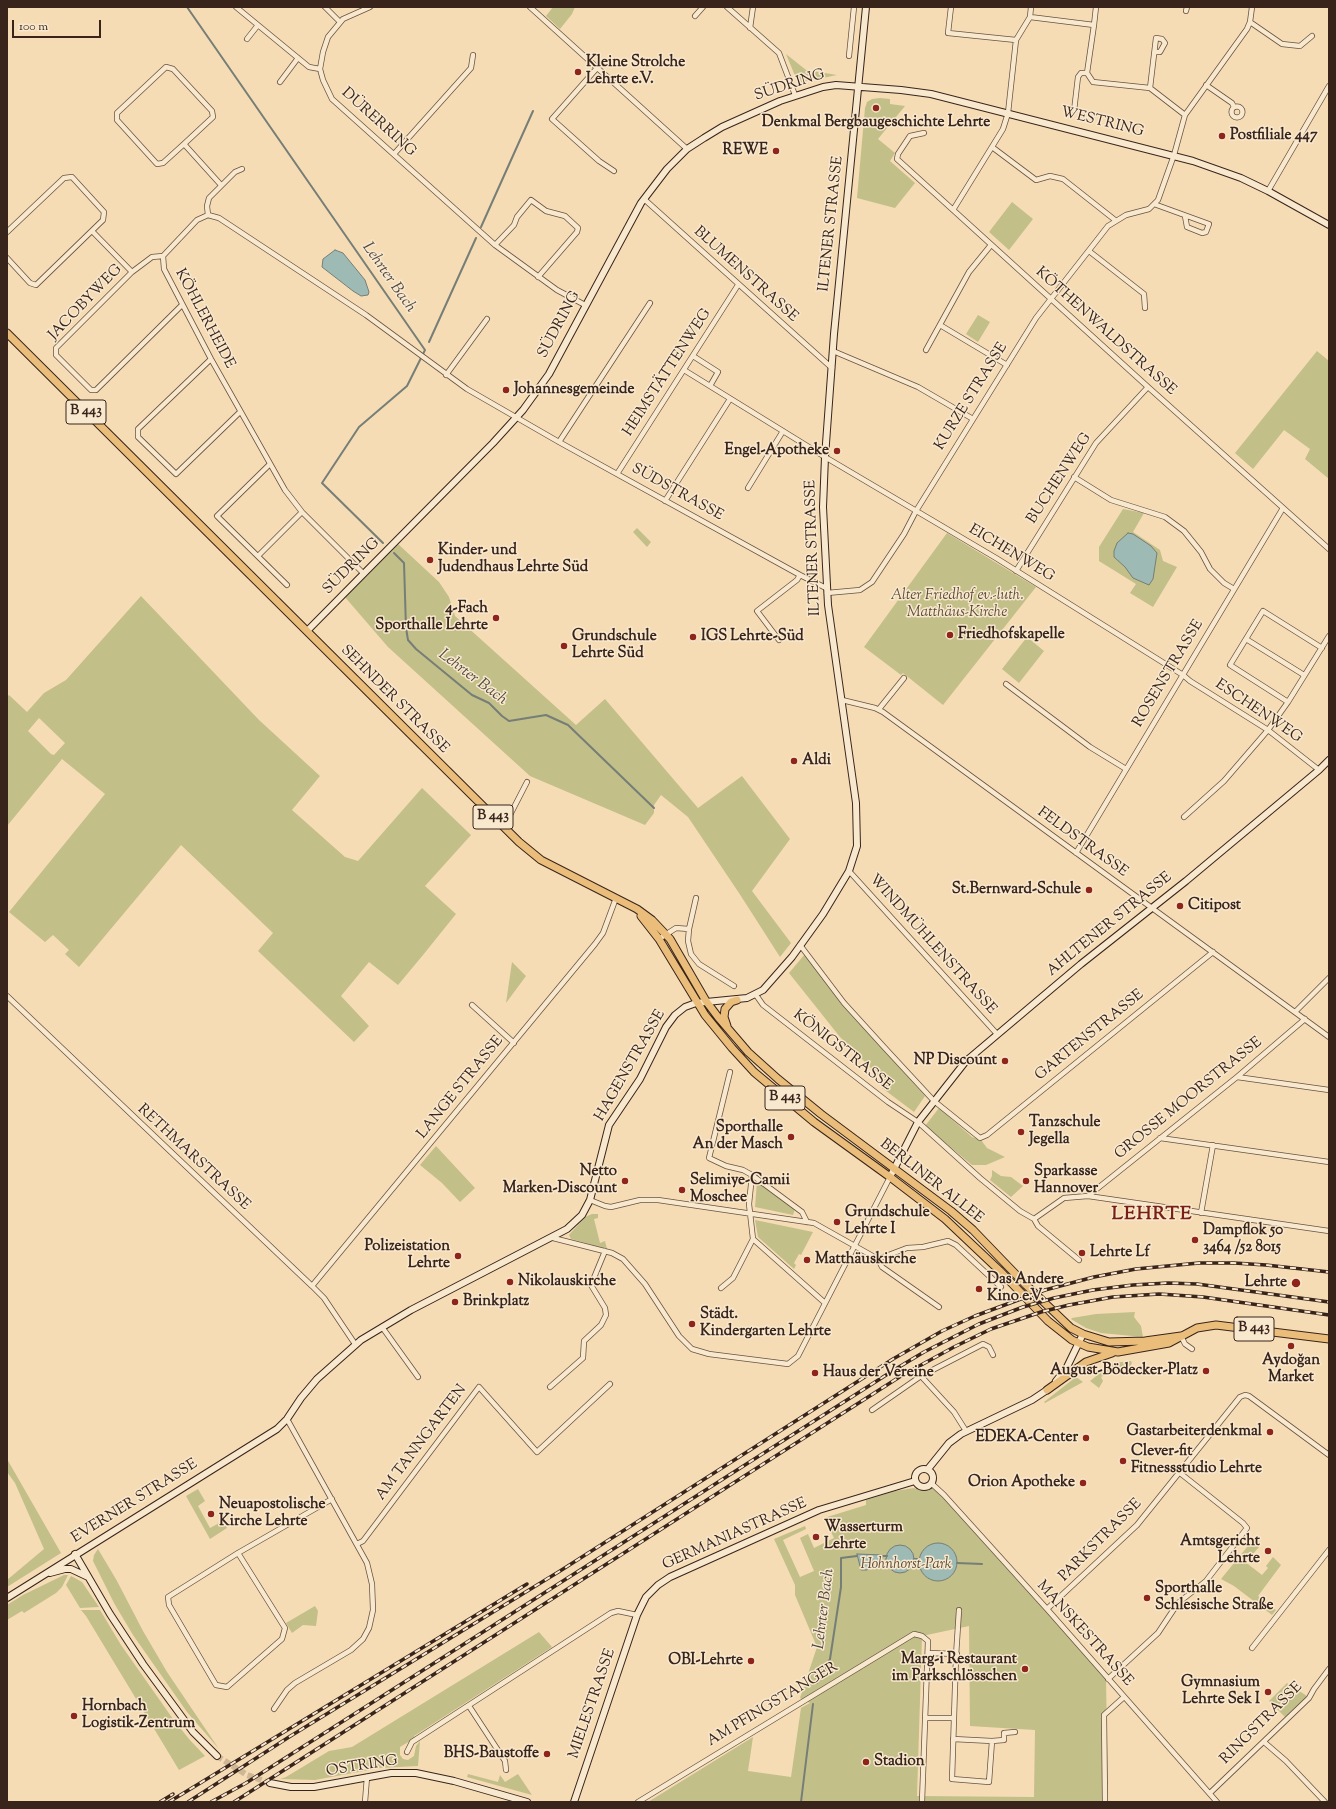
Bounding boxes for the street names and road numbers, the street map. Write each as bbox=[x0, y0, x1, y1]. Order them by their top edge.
street label: SÜDRING bbox=[753, 66, 827, 106]
street label: DÜRERRING bbox=[337, 85, 419, 161]
street label: WESTRING bbox=[1059, 104, 1145, 142]
street label: ILTENER STRASSE bbox=[816, 155, 848, 293]
street label: BLUMENSTRASSE bbox=[689, 223, 801, 327]
street label: JACOBYWEG bbox=[45, 261, 127, 345]
street label: KÖTHENWALDSTRASSE bbox=[1031, 264, 1179, 400]
street label: KÖHLERHEIDE bbox=[170, 266, 238, 372]
street label: SÜDRING bbox=[535, 289, 585, 361]
street label: HEIMSTÄTTENWEG bbox=[620, 306, 716, 440]
street label: KURZE STRASSE bbox=[932, 340, 1012, 454]
road number: B 443 bbox=[66, 400, 106, 424]
street label: BUCHENWEG bbox=[1024, 430, 1096, 528]
street label: SÜDSTRASSE bbox=[628, 460, 726, 526]
street label: ILTENER STRASSE bbox=[803, 480, 825, 616]
street label: EICHENWEG bbox=[965, 521, 1057, 587]
street label: SÜDRING bbox=[320, 535, 384, 599]
street label: ROSENSTRASSE bbox=[1130, 617, 1208, 731]
street label: SEHNDER STRASSE bbox=[336, 642, 452, 758]
street label: ESCHENWEG bbox=[1211, 676, 1305, 748]
street label: FELDSTRASSE bbox=[1033, 804, 1131, 882]
road number: B 443 bbox=[473, 805, 513, 829]
street label: AHLTENER STRASSE bbox=[1044, 869, 1176, 981]
street label: WINDMÜHLENSTRASSE bbox=[864, 871, 1000, 1019]
street label: GARTENSTRASSE bbox=[1032, 987, 1148, 1085]
street label: HAGENSTRASSE bbox=[592, 1007, 670, 1125]
street label: KÖNIGSTRASSE bbox=[789, 1007, 895, 1095]
street label: LANGE STRASSE bbox=[414, 1033, 508, 1143]
street label: GROSSE MOORSTRASSE bbox=[1112, 1034, 1266, 1164]
road number: B 443 bbox=[765, 1086, 805, 1110]
street label: RETHMARSTRASSE bbox=[133, 1101, 253, 1215]
street label: BERLINER ALLEE bbox=[876, 1136, 986, 1228]
road number: B 443 bbox=[1234, 1317, 1274, 1341]
street label: AM TANNGARTEN bbox=[373, 1382, 471, 1504]
street label: EVERNER STRASSE bbox=[69, 1456, 201, 1548]
street label: GERMANIASTRASSE bbox=[660, 1495, 810, 1575]
street label: PARKSTRASSE bbox=[1056, 1496, 1146, 1586]
street label: MANSKESTRASSE bbox=[1032, 1577, 1136, 1691]
street label: MIELESTRASSE bbox=[566, 1647, 620, 1761]
street label: AM PFINGSTANGER bbox=[704, 1659, 842, 1751]
street label: RINGSTRASSE bbox=[1217, 1679, 1307, 1769]
street label: OSTRING bbox=[325, 1752, 399, 1782]

